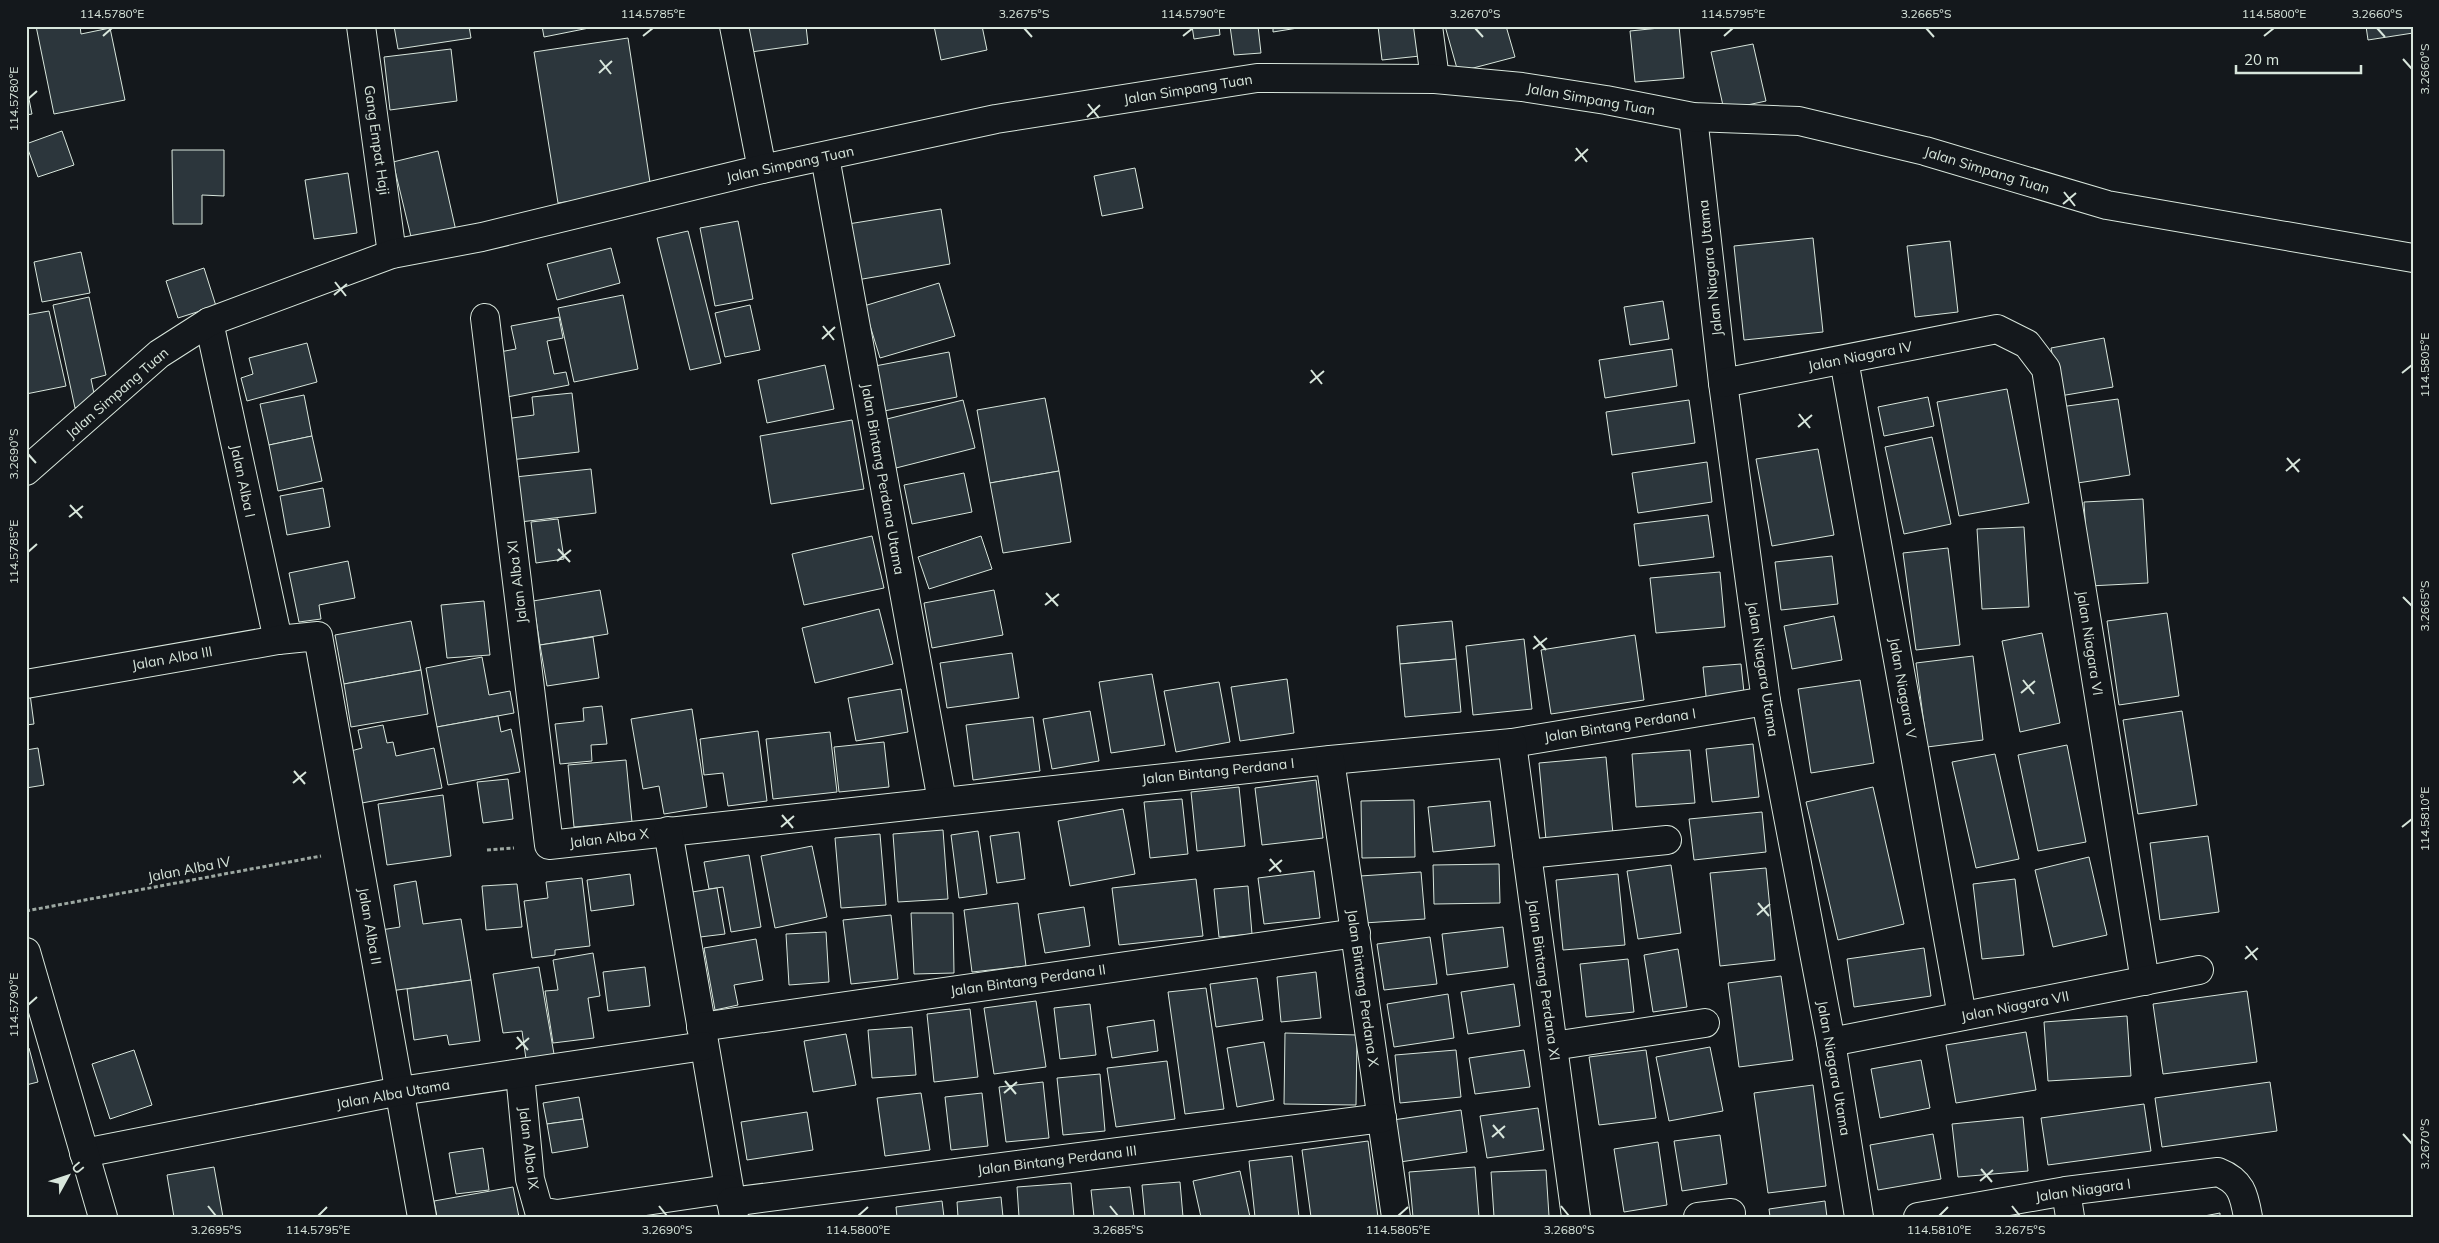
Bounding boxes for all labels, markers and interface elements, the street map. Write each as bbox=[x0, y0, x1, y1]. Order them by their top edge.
text: 114.5780°E bbox=[80, 6, 144, 21]
text: 114.5785°E bbox=[621, 6, 685, 21]
text: 3.2675°S bbox=[999, 6, 1049, 21]
text: 114.5790°E bbox=[1161, 6, 1225, 21]
text: 3.2670°S bbox=[1450, 6, 1500, 21]
text: 114.5795°E bbox=[1701, 6, 1765, 21]
text: 3.2665°S bbox=[1901, 6, 1951, 21]
text: 114.5800°E bbox=[2242, 6, 2306, 21]
text: 3.2660°S bbox=[2352, 6, 2402, 21]
scale bar bbox=[2236, 42, 2362, 74]
text: 3.2660°S bbox=[2417, 44, 2432, 94]
text: 20 m bbox=[2244, 50, 2279, 69]
text: 114.5780°E bbox=[6, 67, 21, 131]
street label: Jalan Simpang Tuan bbox=[1122, 70, 1254, 108]
street label: Jalan Simpang Tuan bbox=[1525, 79, 1657, 119]
street label: Gang Empat Haji bbox=[360, 84, 394, 196]
street label: Jalan Simpang Tuan bbox=[724, 142, 856, 186]
street label: Jalan Simpang Tuan bbox=[1922, 142, 2052, 198]
street label: Jalan Niagara Utama bbox=[1694, 199, 1726, 337]
text: 114.5805°E bbox=[2417, 333, 2432, 397]
street label: Jalan Niagara IV bbox=[1806, 337, 1914, 375]
street label: Jalan Simpang Tuan bbox=[62, 344, 172, 442]
street label: Jalan Bintang Perdana Utama bbox=[857, 382, 909, 576]
text: 3.2690°S bbox=[6, 429, 21, 479]
street label: Jalan Alba I bbox=[226, 443, 260, 519]
text: 114.5785°E bbox=[6, 520, 21, 584]
street label: Jalan Alba XI bbox=[503, 539, 531, 625]
text: 3.2665°S bbox=[2417, 581, 2432, 631]
street label: Jalan Niagara VI bbox=[2073, 589, 2107, 697]
street label: Jalan Niagara Utama bbox=[1743, 600, 1783, 738]
street label: Jalan Niagara V bbox=[1885, 636, 1921, 740]
street label: Jalan Alba III bbox=[130, 642, 214, 674]
street label: Jalan Bintang Perdana I bbox=[1543, 704, 1697, 746]
street label: Jalan Bintang Perdana I bbox=[1141, 754, 1295, 788]
text: 114.5810°E bbox=[2417, 787, 2432, 851]
street label: Jalan Alba X bbox=[568, 824, 650, 852]
street label: Jalan Alba IV bbox=[146, 852, 232, 886]
street label: Jalan Alba II bbox=[354, 886, 386, 966]
street label: Jalan Bintang Perdana XI bbox=[1524, 898, 1564, 1062]
street label: Jalan Bintang Perdana X bbox=[1343, 908, 1383, 1068]
street label: Jalan Bintang Perdana II bbox=[949, 960, 1107, 1000]
text: 114.5790°E bbox=[6, 973, 21, 1037]
street label: Jalan Niagara VII bbox=[1959, 987, 2071, 1025]
street label: Jalan Niagara Utama bbox=[1813, 999, 1855, 1137]
street label: Jalan Alba Utama bbox=[335, 1075, 451, 1113]
street label: Jalan Alba IX bbox=[515, 1105, 543, 1191]
text: 3.2670°S bbox=[2417, 1119, 2432, 1169]
street label: Jalan Bintang Perdana III bbox=[976, 1141, 1138, 1179]
north arrow bbox=[42, 1150, 92, 1200]
text: U bbox=[68, 1158, 88, 1177]
street label: Jalan Niagara I bbox=[2034, 1174, 2132, 1206]
text: 3.2695°S bbox=[191, 1222, 241, 1237]
text: 114.5795°E bbox=[286, 1222, 350, 1237]
text: 3.2690°S bbox=[642, 1222, 692, 1237]
text: 114.5800°E bbox=[826, 1222, 890, 1237]
text: 3.2685°S bbox=[1093, 1222, 1143, 1237]
text: 114.5805°E bbox=[1366, 1222, 1430, 1237]
text: 3.2680°S bbox=[1544, 1222, 1594, 1237]
text: 114.5810°E bbox=[1907, 1222, 1971, 1237]
text: 3.2675°S bbox=[1995, 1222, 2045, 1237]

